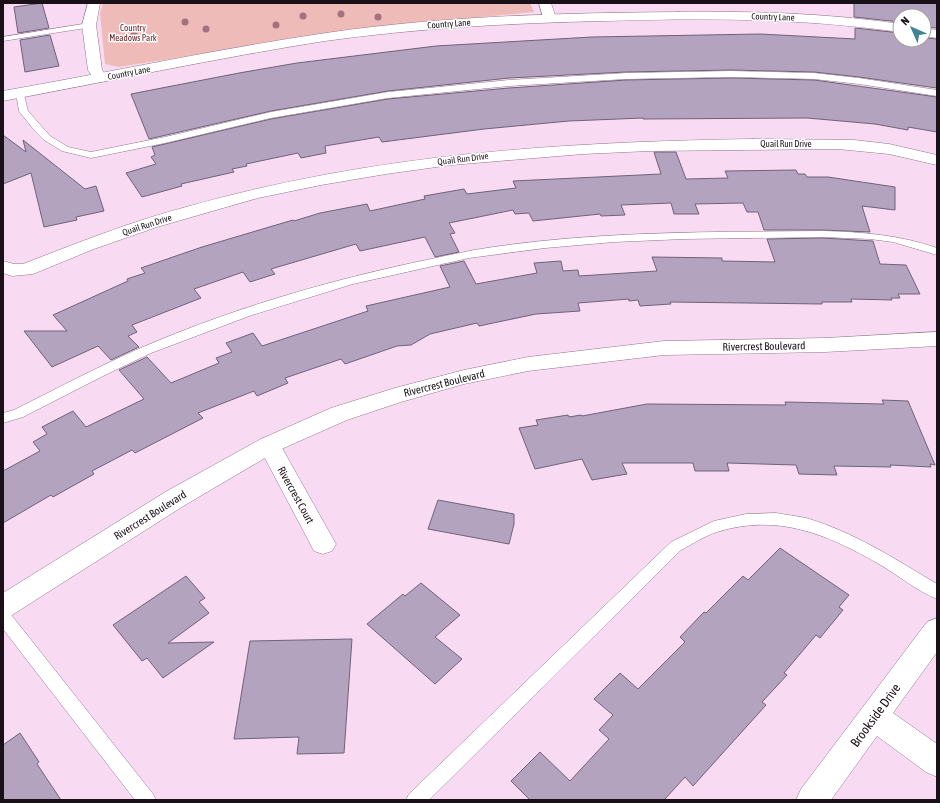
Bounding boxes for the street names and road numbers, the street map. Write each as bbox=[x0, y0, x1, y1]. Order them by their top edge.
street label: Country Lane bbox=[751, 11, 795, 23]
street label: Country Lane bbox=[427, 18, 471, 30]
street label: Country Lane bbox=[107, 64, 151, 82]
street label: Quail Run Drive bbox=[760, 139, 812, 149]
street label: Quail Run Drive bbox=[437, 151, 489, 167]
street label: Quail Run Drive bbox=[121, 212, 173, 238]
street label: Rivercrest Boulevard bbox=[722, 339, 806, 353]
street label: Rivercrest Boulevard bbox=[402, 367, 486, 399]
street label: Rivercrest Court bbox=[275, 464, 317, 526]
street label: Rivercrest Boulevard bbox=[112, 488, 188, 542]
street label: Brookside Drive bbox=[847, 681, 903, 750]

